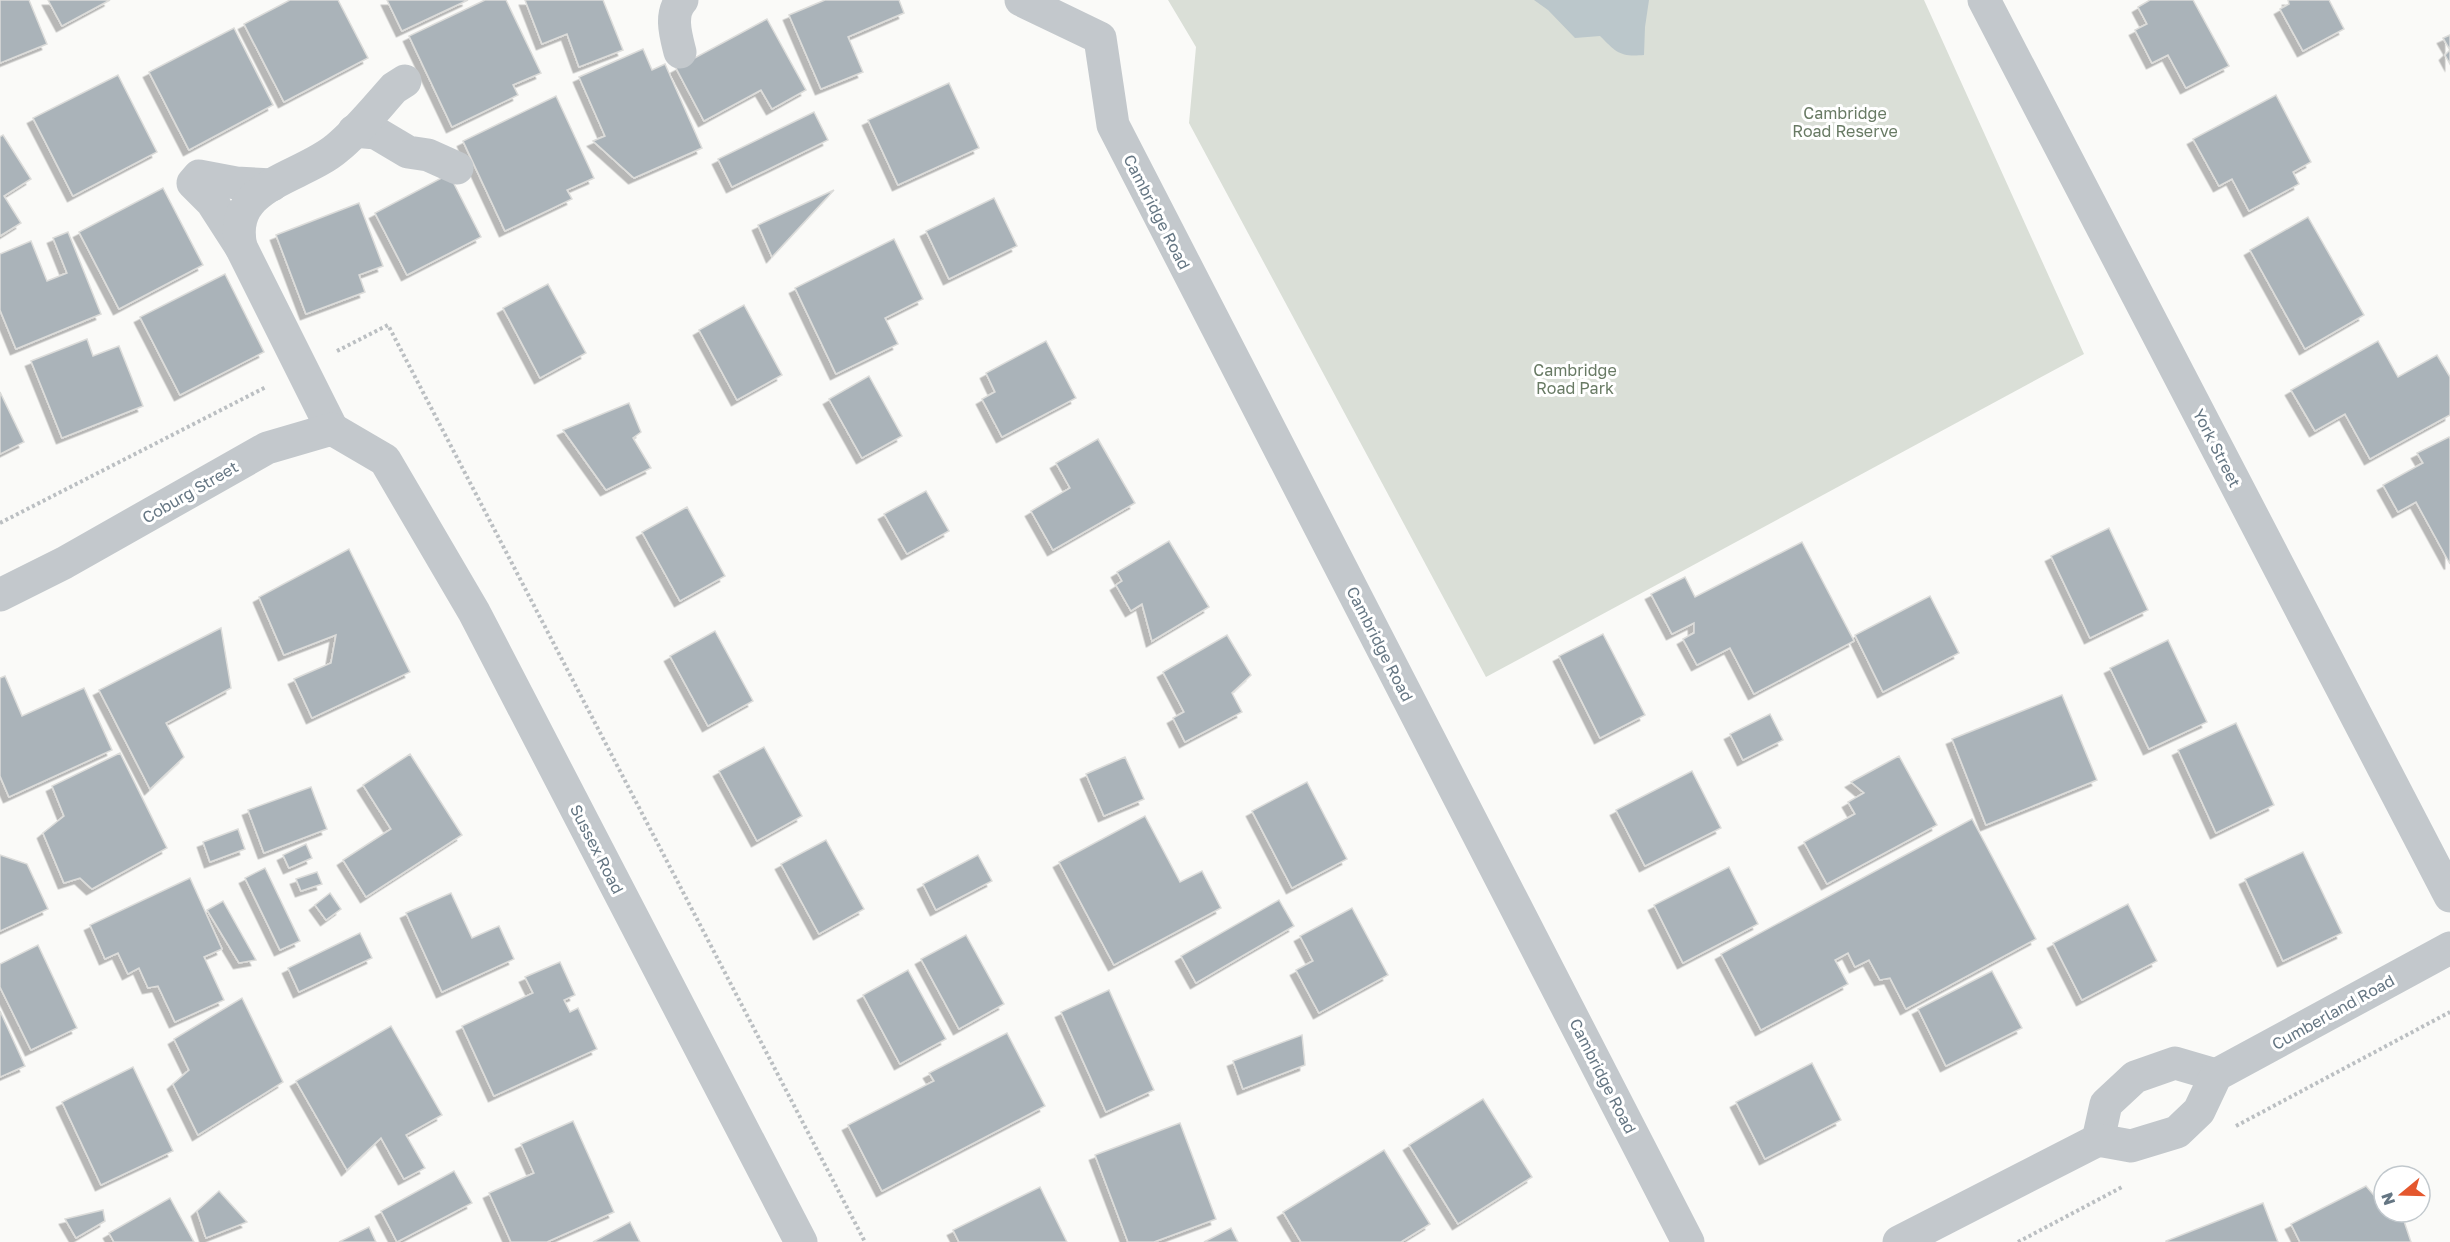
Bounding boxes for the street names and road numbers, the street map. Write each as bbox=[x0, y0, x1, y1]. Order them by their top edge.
street label: Cambridge Road bbox=[1119, 151, 1195, 273]
street label: York Street bbox=[2189, 406, 2245, 490]
street label: Coburg Street bbox=[139, 457, 241, 527]
street label: Cambridge Road bbox=[1342, 583, 1418, 705]
street label: Sussex Road bbox=[566, 801, 628, 897]
street label: Cumberland Road bbox=[2268, 970, 2398, 1054]
street label: Cambridge Road bbox=[1565, 1015, 1641, 1137]

